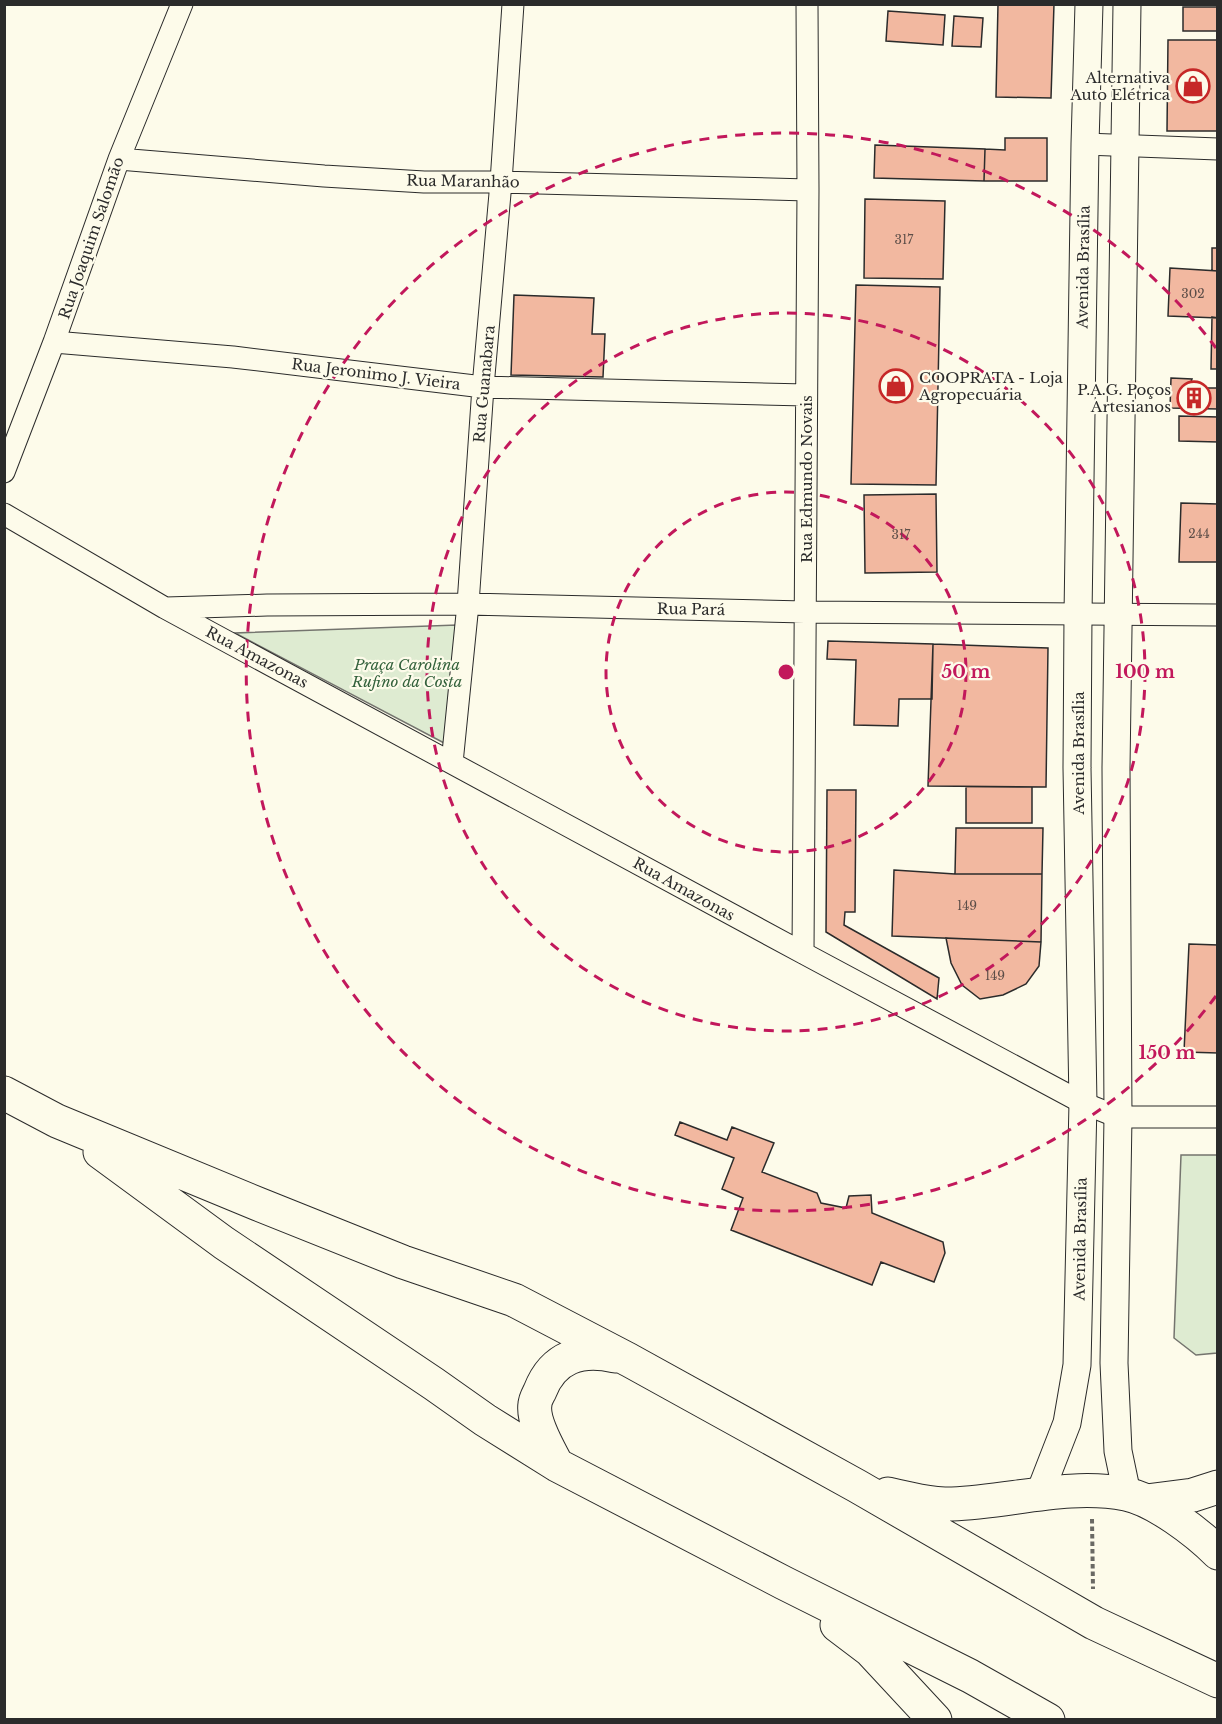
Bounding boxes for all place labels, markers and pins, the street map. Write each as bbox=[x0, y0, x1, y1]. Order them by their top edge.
place label: Alternativa Auto Elétrica bbox=[1069, 68, 1171, 104]
shop icon: Alternativa Auto Elétrica bbox=[1175, 68, 1211, 104]
shop icon: COOPRATA - Loja Agropecuária bbox=[878, 368, 914, 404]
place label: COOPRATA - Loja Agropecuária bbox=[918, 368, 1064, 404]
place label: P.A.G. Poços Artesianos bbox=[1077, 380, 1171, 416]
building icon: P.A.G. Poços Artesianos bbox=[1176, 380, 1212, 416]
centre of rings bbox=[776, 662, 796, 682]

